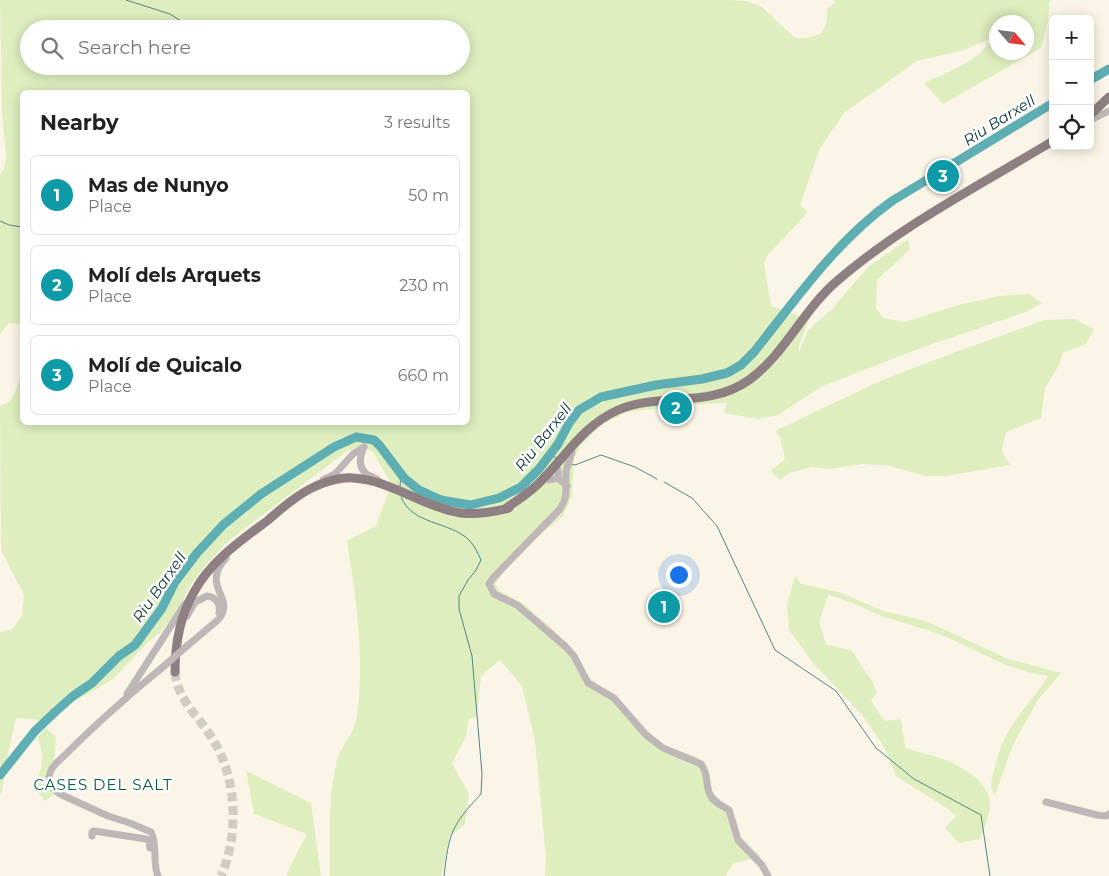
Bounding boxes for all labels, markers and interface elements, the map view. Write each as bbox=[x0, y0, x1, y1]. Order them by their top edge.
north arrow bbox=[989, 15, 1034, 60]
map controls bbox=[1049, 15, 1094, 150]
button: + bbox=[1049, 15, 1094, 60]
search box bbox=[20, 20, 470, 75]
icon: search bbox=[38, 34, 66, 62]
text: Search here bbox=[78, 36, 191, 59]
button: − bbox=[1049, 60, 1094, 105]
water label: Riu Barxell bbox=[960, 90, 1038, 150]
button: locate bbox=[1049, 105, 1094, 150]
text: Nearby bbox=[40, 110, 119, 135]
text: 3 results bbox=[384, 113, 450, 132]
pin: 3 bbox=[927, 157, 959, 195]
text: Mas de Nunyo bbox=[88, 174, 229, 197]
text: 1 bbox=[54, 186, 60, 205]
text: 50 m bbox=[408, 186, 449, 205]
text: Place bbox=[88, 197, 132, 216]
text: Molí dels Arquets bbox=[88, 264, 261, 287]
text: 2 bbox=[52, 276, 62, 295]
text: 230 m bbox=[399, 276, 449, 295]
text: Place bbox=[88, 287, 132, 306]
text: Molí de Quicalo bbox=[88, 354, 242, 377]
text: 3 bbox=[52, 366, 62, 385]
text: 660 m bbox=[398, 366, 449, 385]
text: Place bbox=[88, 377, 132, 396]
pin: 2 bbox=[660, 389, 692, 427]
water label: Riu Barxell bbox=[511, 399, 575, 475]
water label: Riu Barxell bbox=[128, 548, 190, 626]
your location bbox=[666, 562, 692, 588]
pin: 1 bbox=[648, 588, 680, 626]
district label: CASES DEL SALT bbox=[34, 775, 173, 794]

